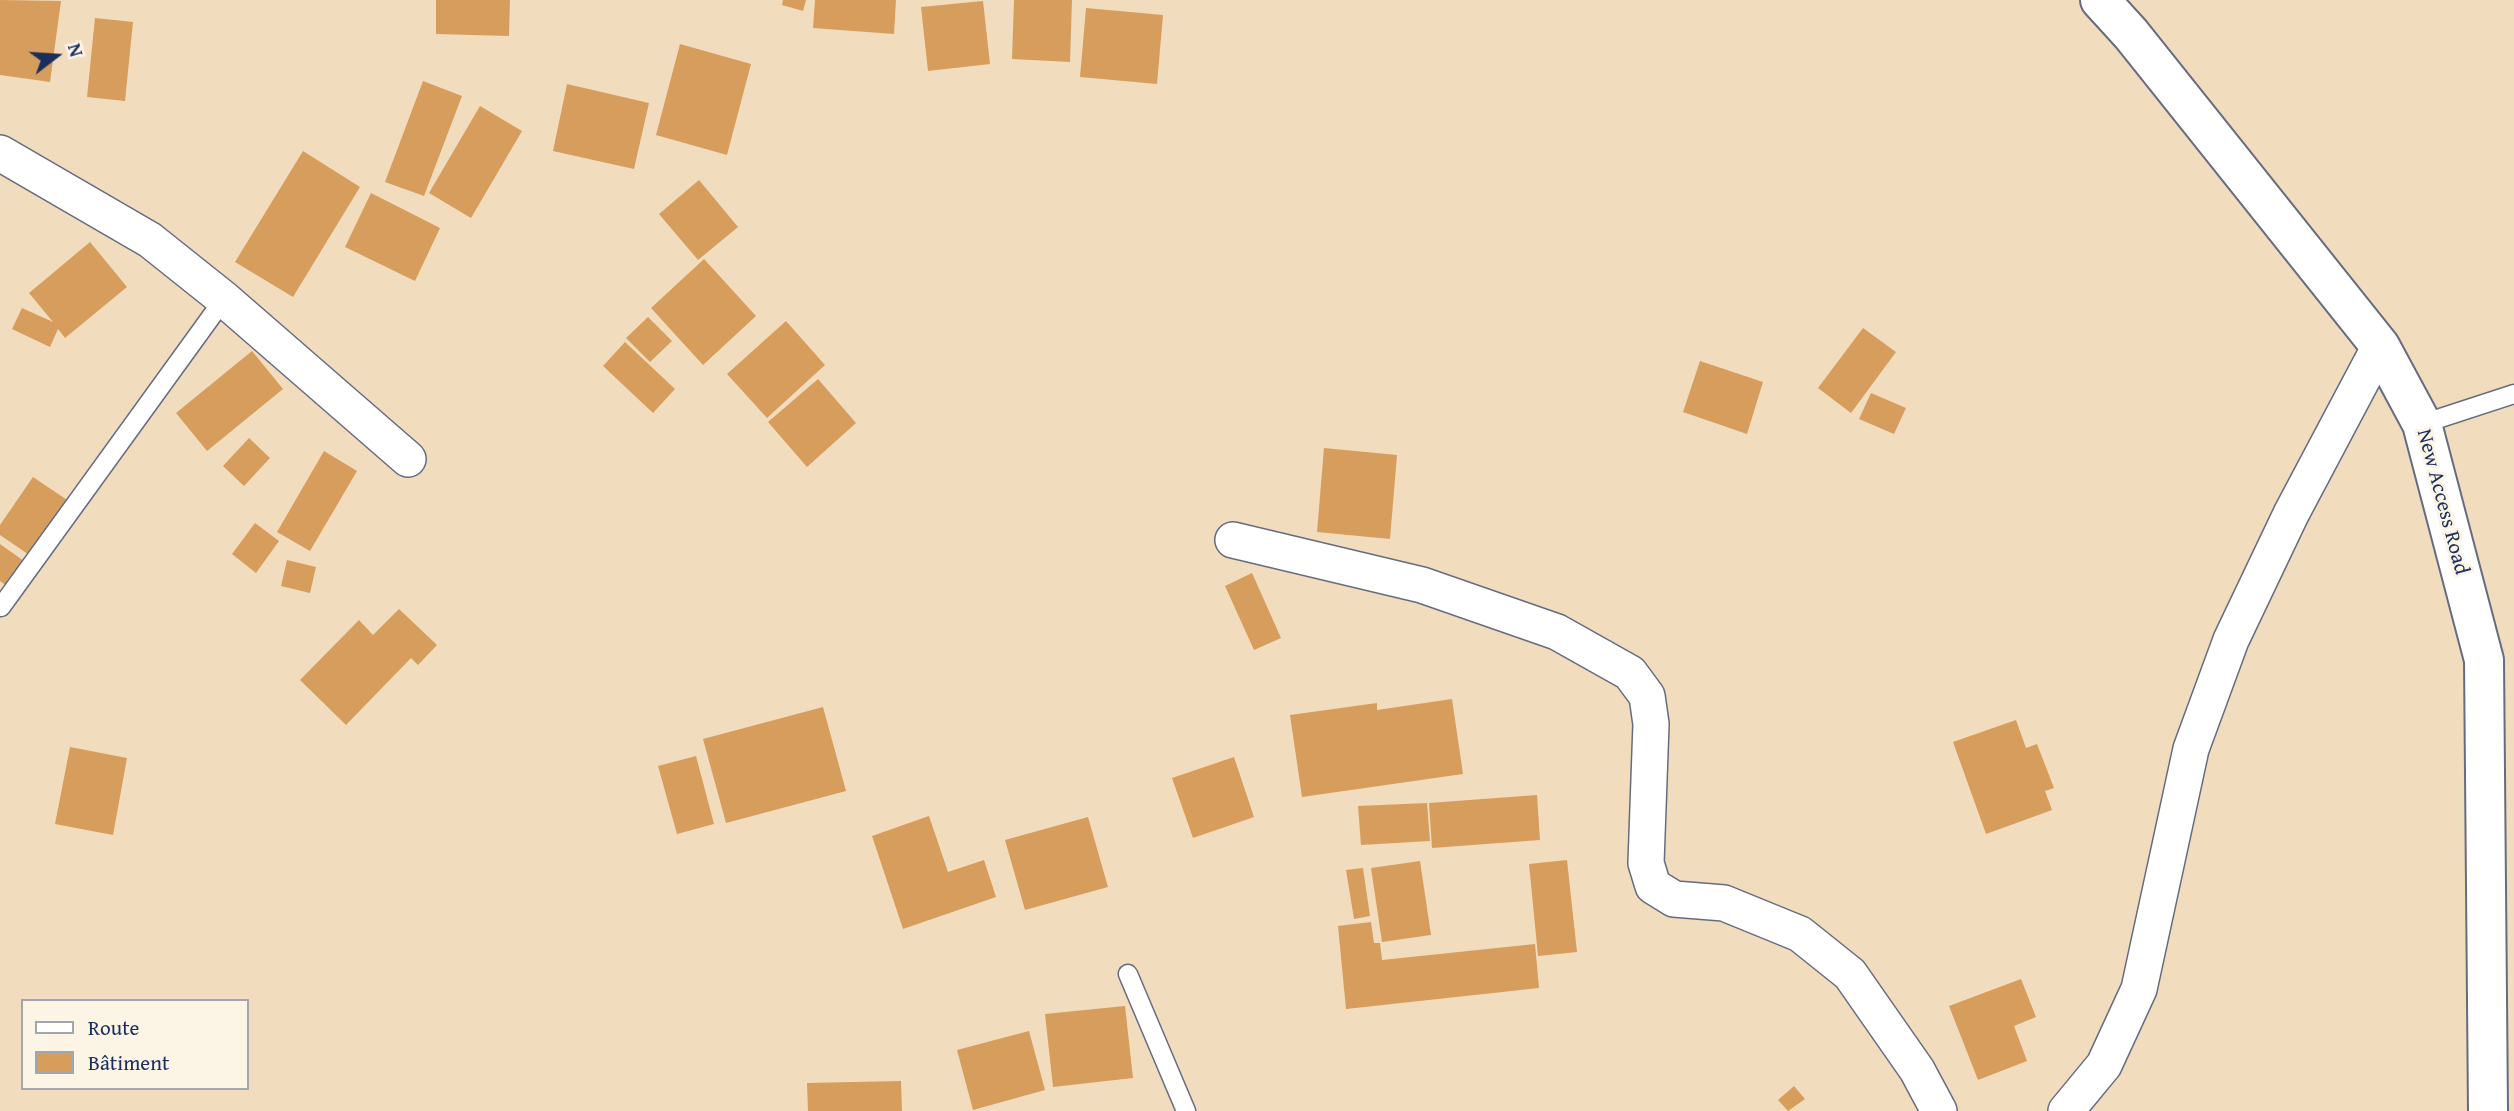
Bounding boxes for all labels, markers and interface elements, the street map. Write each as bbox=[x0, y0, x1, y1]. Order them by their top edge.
north arrow bbox=[21, 21, 91, 91]
text: N bbox=[61, 40, 91, 60]
street label: New Access Road bbox=[2410, 427, 2474, 577]
legend bbox=[21, 999, 248, 1090]
text: Route bbox=[88, 1012, 139, 1043]
text: Bâtiment bbox=[88, 1047, 169, 1078]

